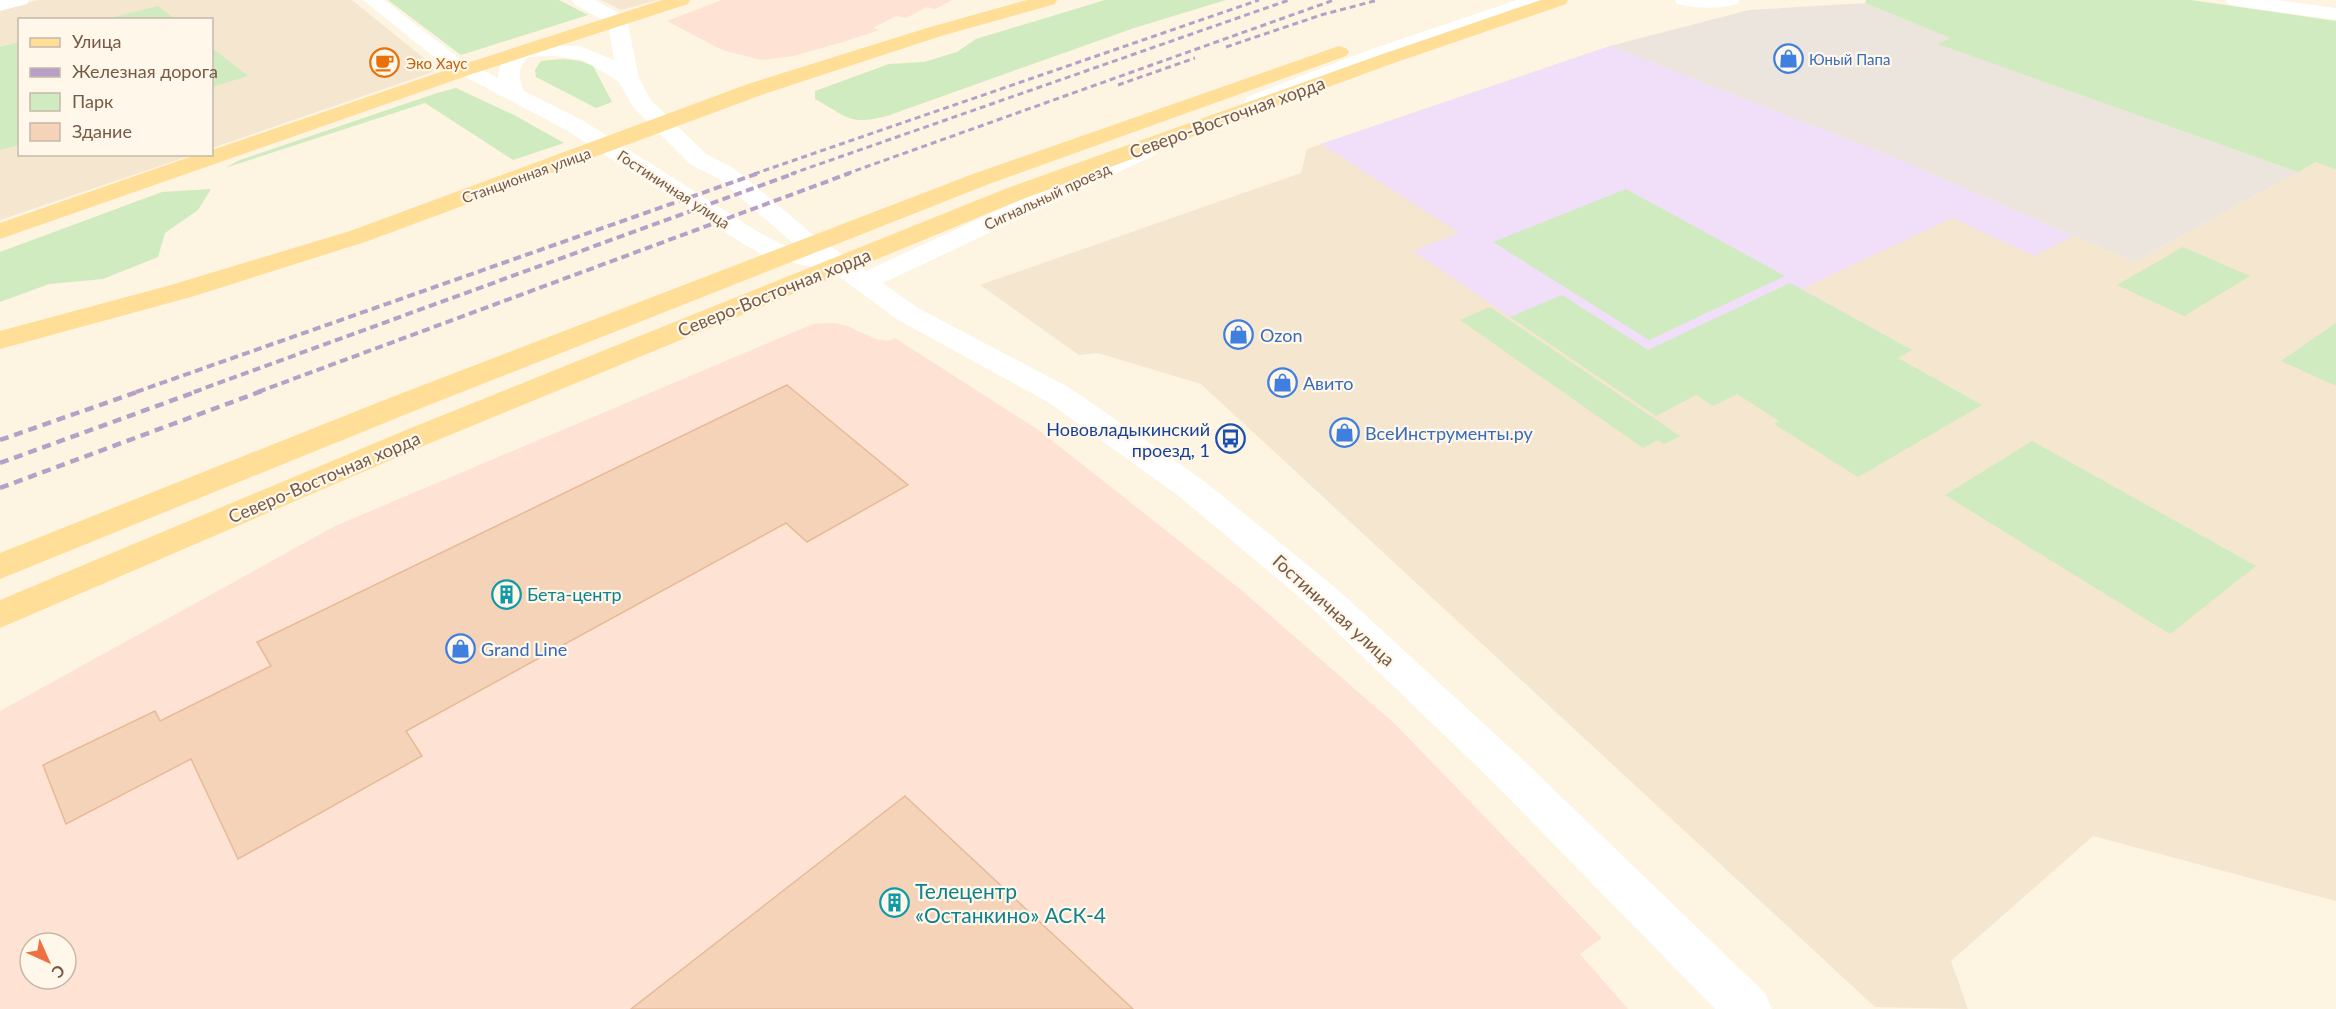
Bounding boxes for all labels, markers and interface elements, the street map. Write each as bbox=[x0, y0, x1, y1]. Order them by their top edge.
legend bbox=[18, 18, 213, 156]
text: Улица bbox=[72, 30, 122, 52]
shop icon: Юный Папа bbox=[1772, 43, 1804, 75]
cafe icon: Эко Хаус bbox=[369, 47, 401, 79]
place label: Юный Папа bbox=[1809, 50, 1890, 68]
place label: Эко Хаус bbox=[406, 54, 467, 72]
text: Железная дорога bbox=[72, 60, 218, 82]
street label: Северо-Восточная хорда bbox=[1126, 71, 1328, 163]
text: Парк bbox=[72, 90, 114, 112]
text: Здание bbox=[72, 120, 132, 142]
street label: Станционная улица bbox=[459, 143, 593, 207]
street label: Гостиничная улица bbox=[614, 146, 734, 232]
street label: Сигнальный проезд bbox=[981, 159, 1113, 233]
street label: Северо-Восточная хорда bbox=[674, 243, 874, 341]
shop icon: Ozon bbox=[1223, 319, 1255, 351]
place label: Ozon bbox=[1260, 324, 1302, 346]
shop icon: Авито bbox=[1266, 367, 1298, 399]
place label: Авито bbox=[1303, 372, 1353, 394]
shop icon: ВсеИнструменты.ру bbox=[1328, 417, 1360, 449]
place label: Нововладыкинский проезд, 1 bbox=[1046, 418, 1210, 461]
place label: ВсеИнструменты.ру bbox=[1365, 422, 1534, 444]
bus stop icon: Нововладыкинский проезд, 1 bbox=[1215, 423, 1247, 455]
street label: Северо-Восточная хорда bbox=[225, 427, 423, 527]
street label: Гостиничная улица bbox=[1269, 550, 1399, 670]
building icon: Бета-центр bbox=[490, 578, 522, 610]
place label: Бета-центр bbox=[527, 583, 622, 605]
shop icon: Grand Line bbox=[444, 633, 476, 665]
place label: Grand Line bbox=[481, 638, 567, 660]
place label: Телецентр «Останкино» АСК-4 bbox=[915, 878, 1106, 927]
building icon: Телецентр «Останкино» АСК-4 bbox=[878, 886, 910, 918]
north arrow bbox=[18, 931, 78, 991]
text: С bbox=[48, 961, 69, 983]

